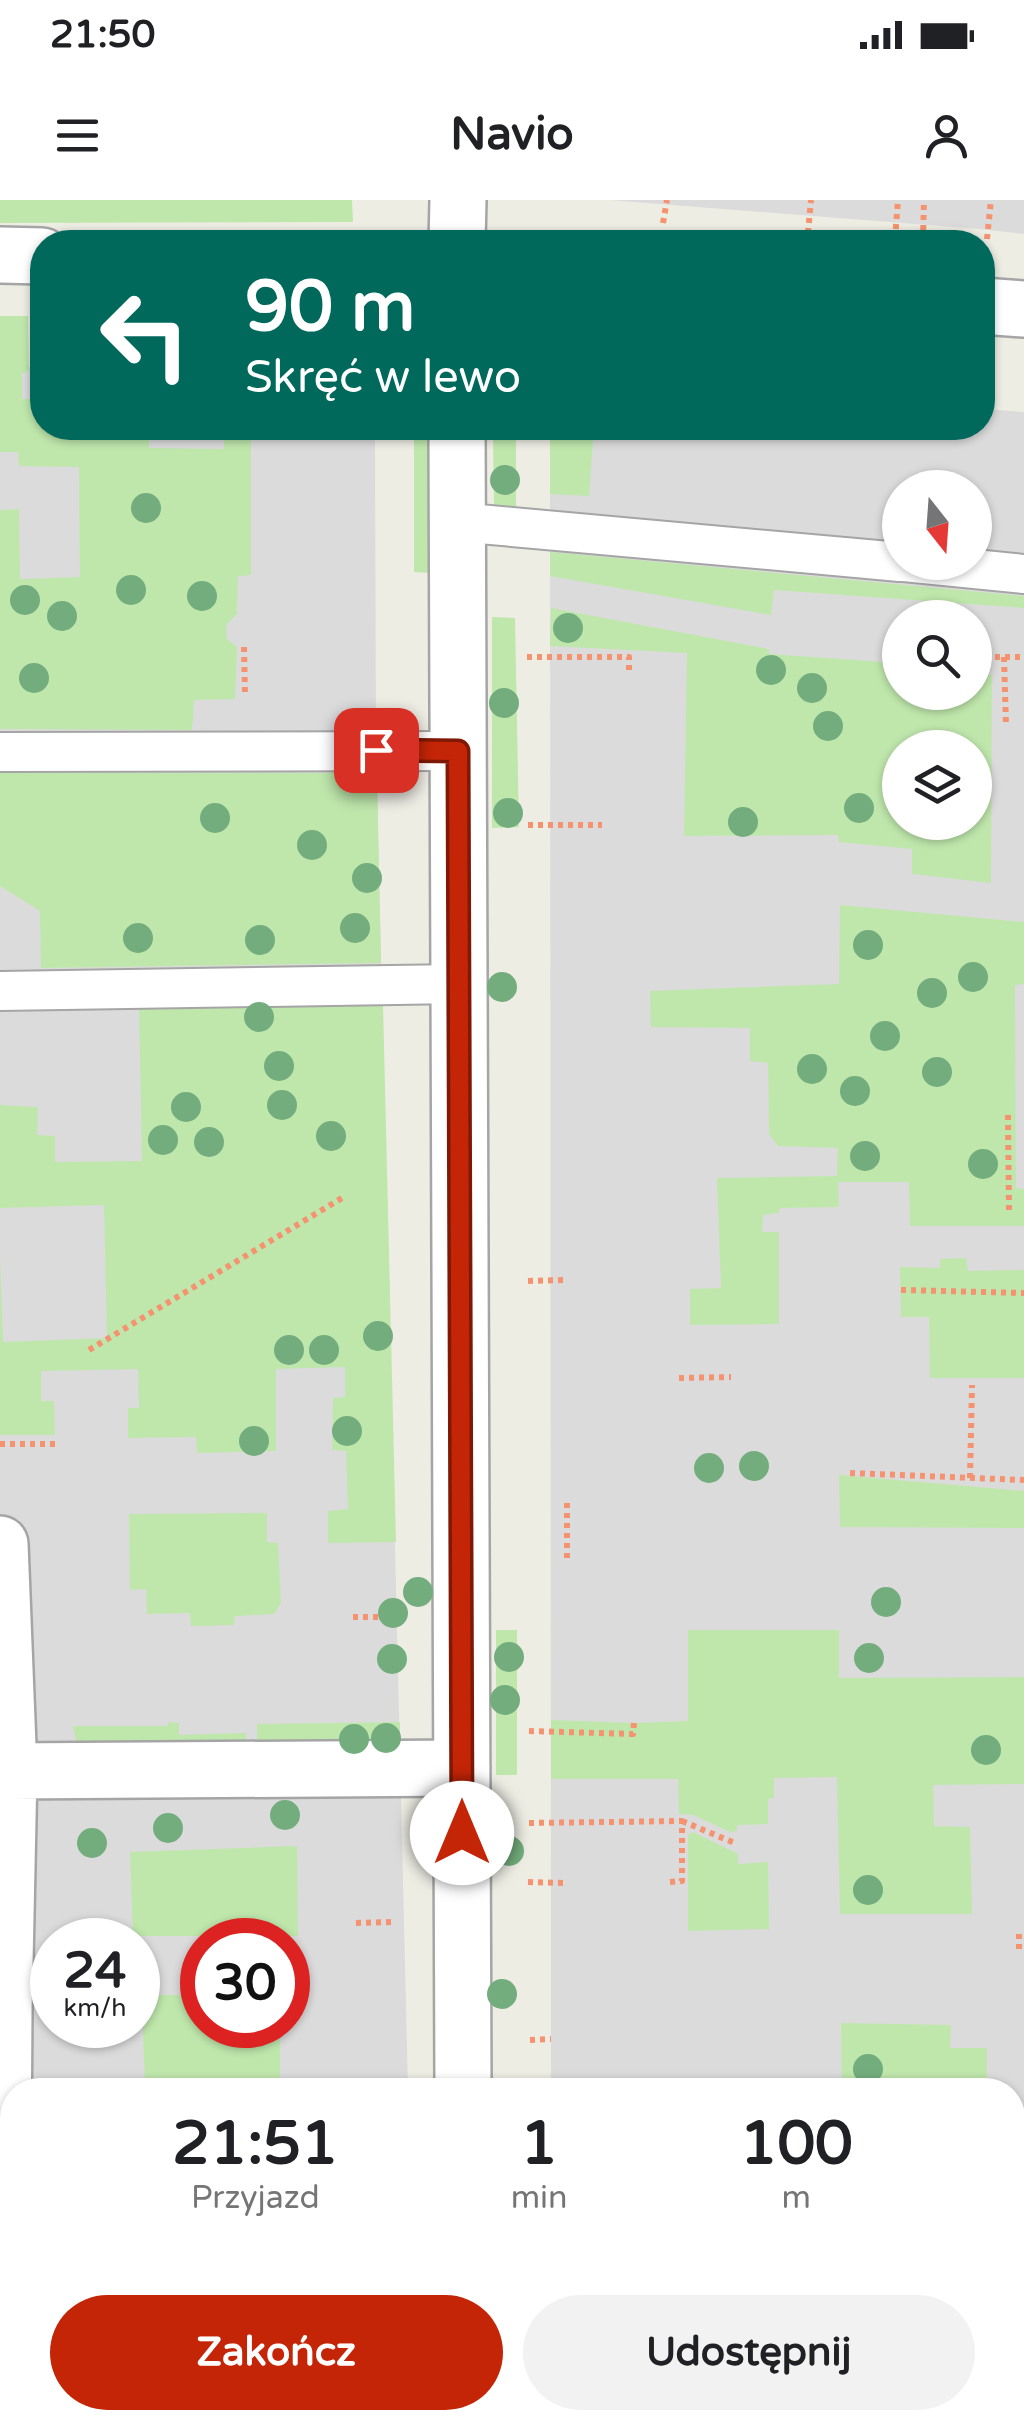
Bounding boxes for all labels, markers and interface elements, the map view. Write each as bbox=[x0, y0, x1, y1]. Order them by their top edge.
text: 21:50 bbox=[50, 12, 155, 58]
icon: menu bbox=[50, 108, 105, 163]
text: Navio bbox=[450, 108, 574, 162]
icon: person bbox=[919, 108, 974, 163]
text: 90 m bbox=[245, 266, 415, 350]
icon: left bbox=[80, 270, 210, 400]
text: Skręć w lewo bbox=[245, 351, 521, 405]
north arrow bbox=[882, 470, 992, 580]
map controls bbox=[882, 470, 992, 840]
button: search bbox=[882, 600, 992, 710]
pin bbox=[334, 708, 419, 793]
icon: arrive bbox=[349, 723, 404, 778]
button: layers bbox=[882, 730, 992, 840]
position arrow bbox=[410, 1781, 514, 1885]
speed limit sign: 30 bbox=[180, 1918, 310, 2048]
text: 24 bbox=[64, 1941, 126, 2001]
text: km/h bbox=[64, 1993, 126, 2023]
text: 21:51 bbox=[172, 2108, 339, 2180]
text: 1 bbox=[520, 2108, 558, 2180]
text: 100 bbox=[740, 2108, 853, 2180]
text: Przyjazd bbox=[191, 2179, 320, 2217]
text: min bbox=[511, 2179, 568, 2217]
text: m bbox=[782, 2179, 811, 2217]
button: Zakończ bbox=[50, 2295, 503, 2410]
button: Udostępnij bbox=[523, 2295, 975, 2410]

